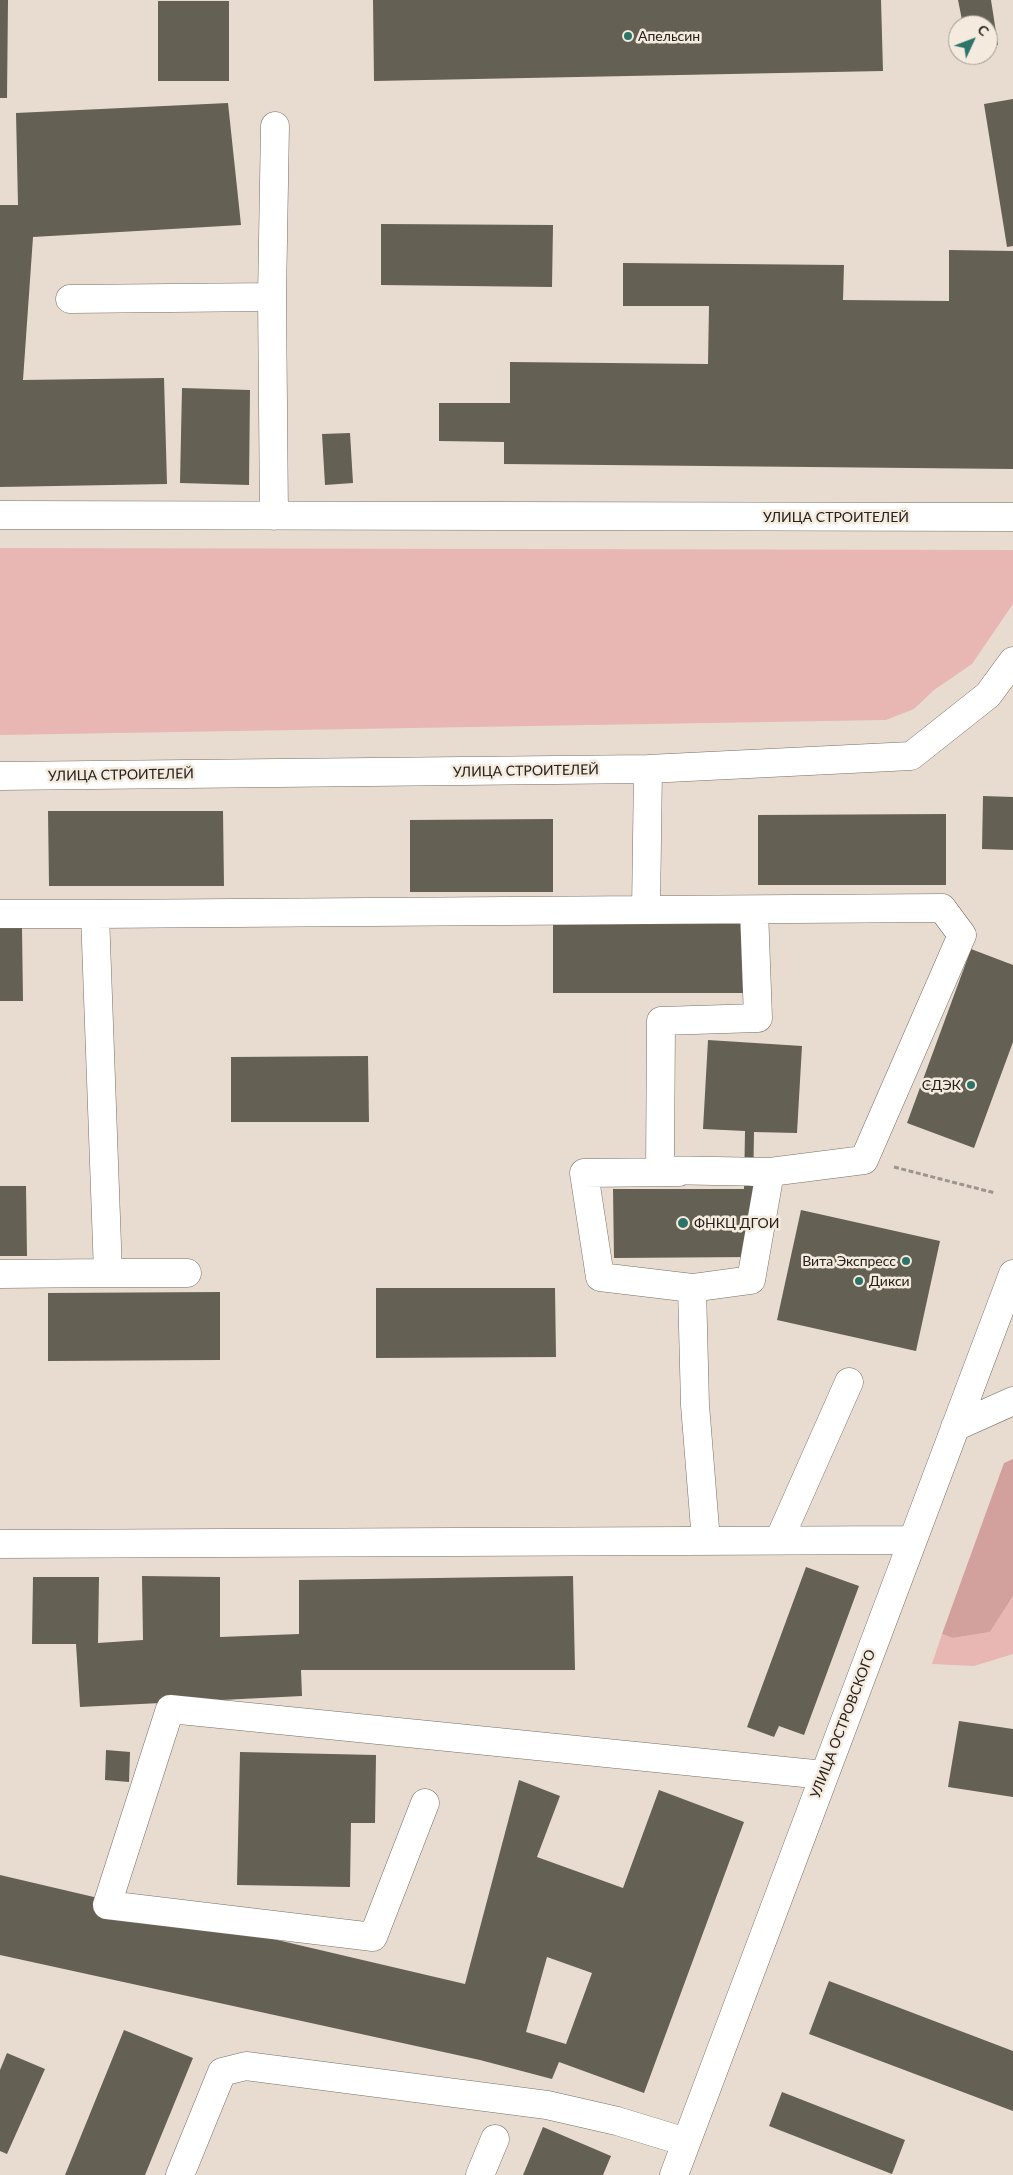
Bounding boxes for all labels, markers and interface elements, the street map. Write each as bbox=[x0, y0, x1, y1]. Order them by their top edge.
north arrow bbox=[948, 15, 998, 65]
text: С bbox=[974, 21, 993, 39]
place label: Апельсин bbox=[638, 28, 700, 44]
marker: Апельсин bbox=[622, 30, 634, 42]
street label: УЛИЦА СТРОИТЕЛЕЙ bbox=[763, 509, 909, 525]
street label: УЛИЦА СТРОИТЕЛЕЙ bbox=[453, 761, 599, 781]
street label: УЛИЦА СТРОИТЕЛЕЙ bbox=[48, 765, 194, 785]
place label: СДЭК bbox=[922, 1077, 961, 1093]
marker: СДЭК bbox=[965, 1079, 977, 1091]
place label: ФНКЦ ДГОИ bbox=[694, 1215, 779, 1231]
marker: ФНКЦ ДГОИ bbox=[676, 1216, 690, 1230]
place label: Вита Экспресс bbox=[802, 1253, 896, 1269]
marker: Вита Экспресс bbox=[900, 1255, 912, 1267]
place label: Дикси bbox=[869, 1273, 910, 1289]
marker: Дикси bbox=[853, 1275, 865, 1287]
street label: УЛИЦА ОСТРОВСКОГО bbox=[807, 1647, 879, 1801]

